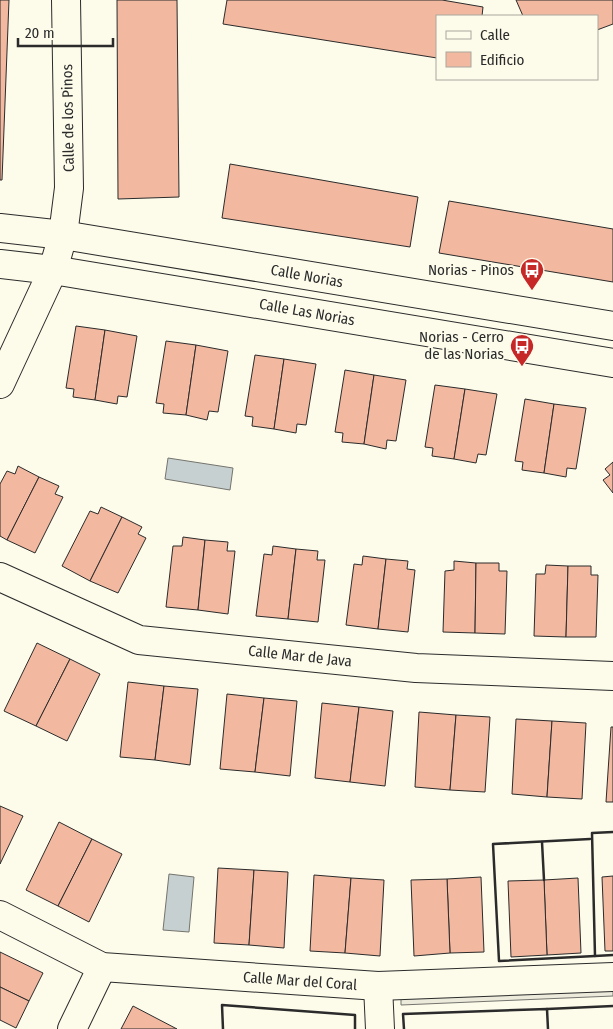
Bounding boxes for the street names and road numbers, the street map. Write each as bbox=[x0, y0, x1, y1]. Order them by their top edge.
street label: Calle de los Pinos bbox=[58, 64, 78, 172]
street label: Calle Norias bbox=[269, 261, 345, 291]
street label: Calle Las Norias bbox=[258, 295, 356, 329]
street label: Calle Mar de Java bbox=[247, 642, 353, 670]
street label: Calle Mar del Coral bbox=[242, 968, 358, 994]

